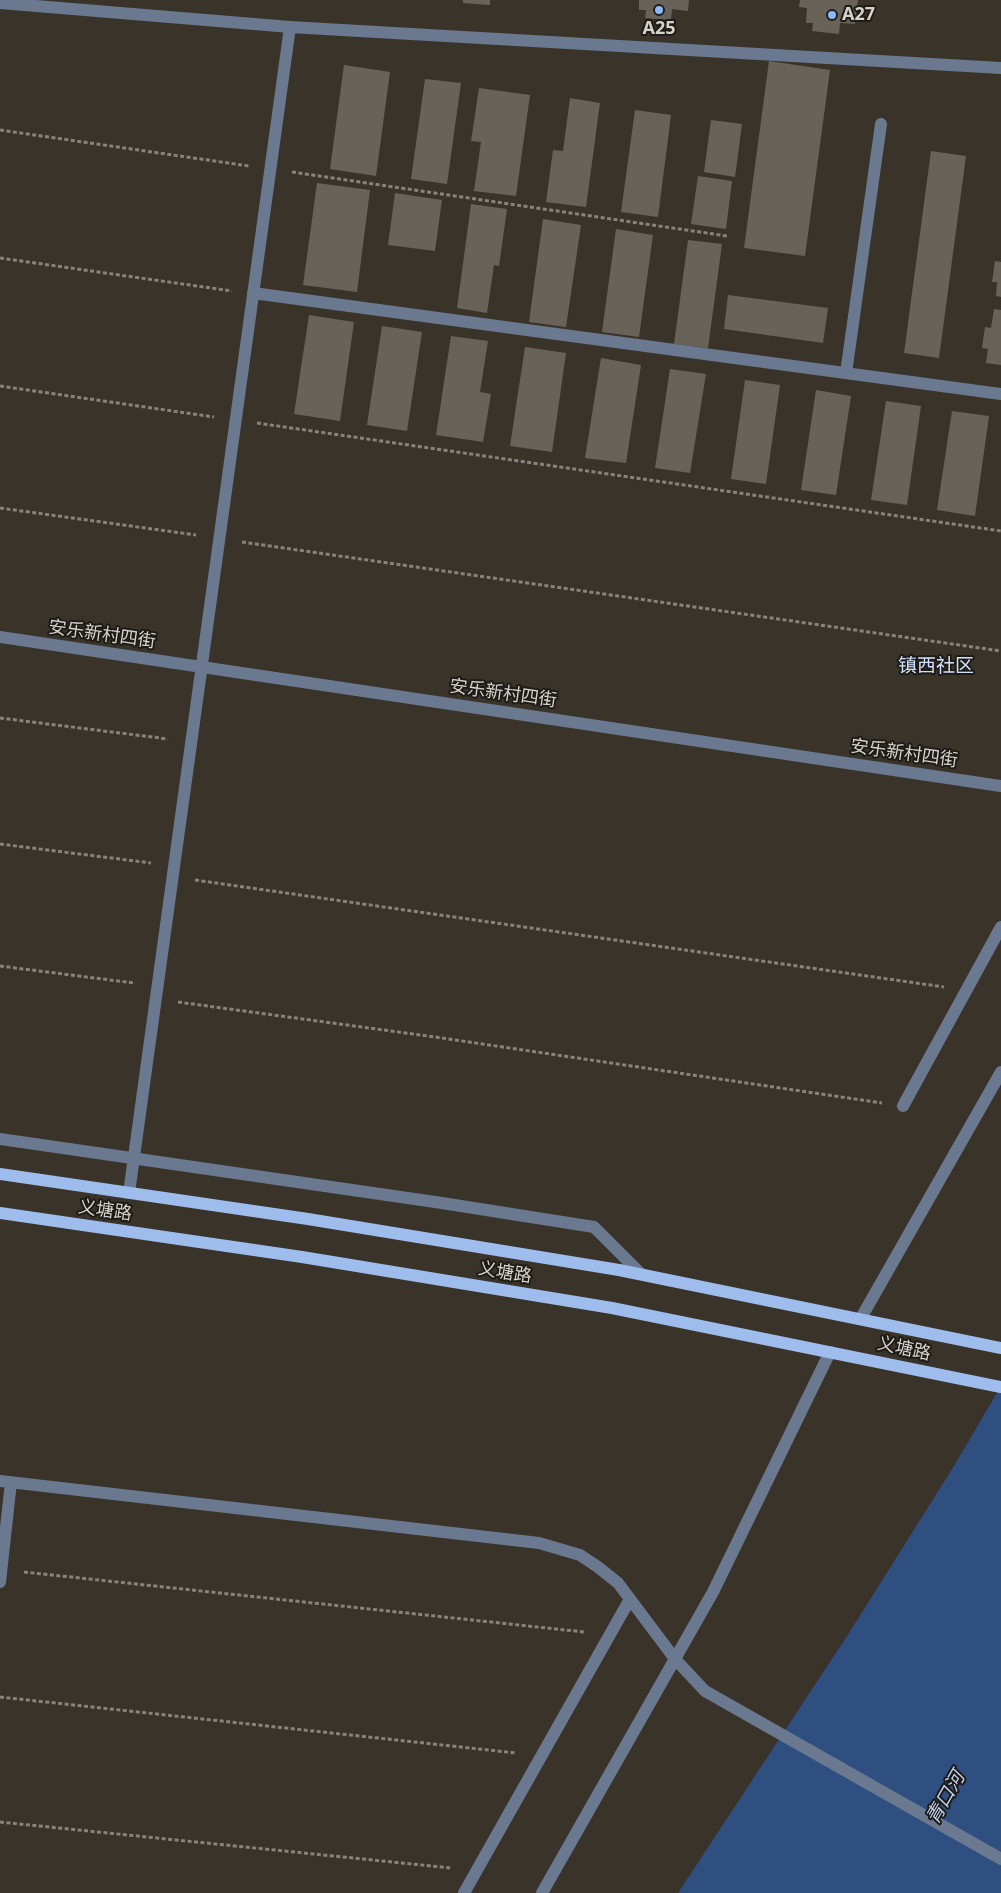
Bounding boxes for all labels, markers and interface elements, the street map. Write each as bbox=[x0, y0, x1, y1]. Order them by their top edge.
marker: A25 bbox=[653, 4, 665, 16]
place label: A27 bbox=[842, 4, 875, 26]
marker: A27 bbox=[826, 9, 838, 21]
place label: A25 bbox=[642, 18, 676, 40]
street label: 安乐新村四街 bbox=[47, 617, 157, 653]
district label: 镇西社区 bbox=[898, 656, 974, 678]
street label: 安乐新村四街 bbox=[448, 676, 558, 712]
street label: 安乐新村四街 bbox=[849, 736, 959, 772]
street label: 义塘路 bbox=[77, 1197, 133, 1225]
street label: 义塘路 bbox=[477, 1258, 533, 1288]
street label: 义塘路 bbox=[875, 1333, 933, 1365]
water label: 青口河 bbox=[922, 1768, 970, 1828]

